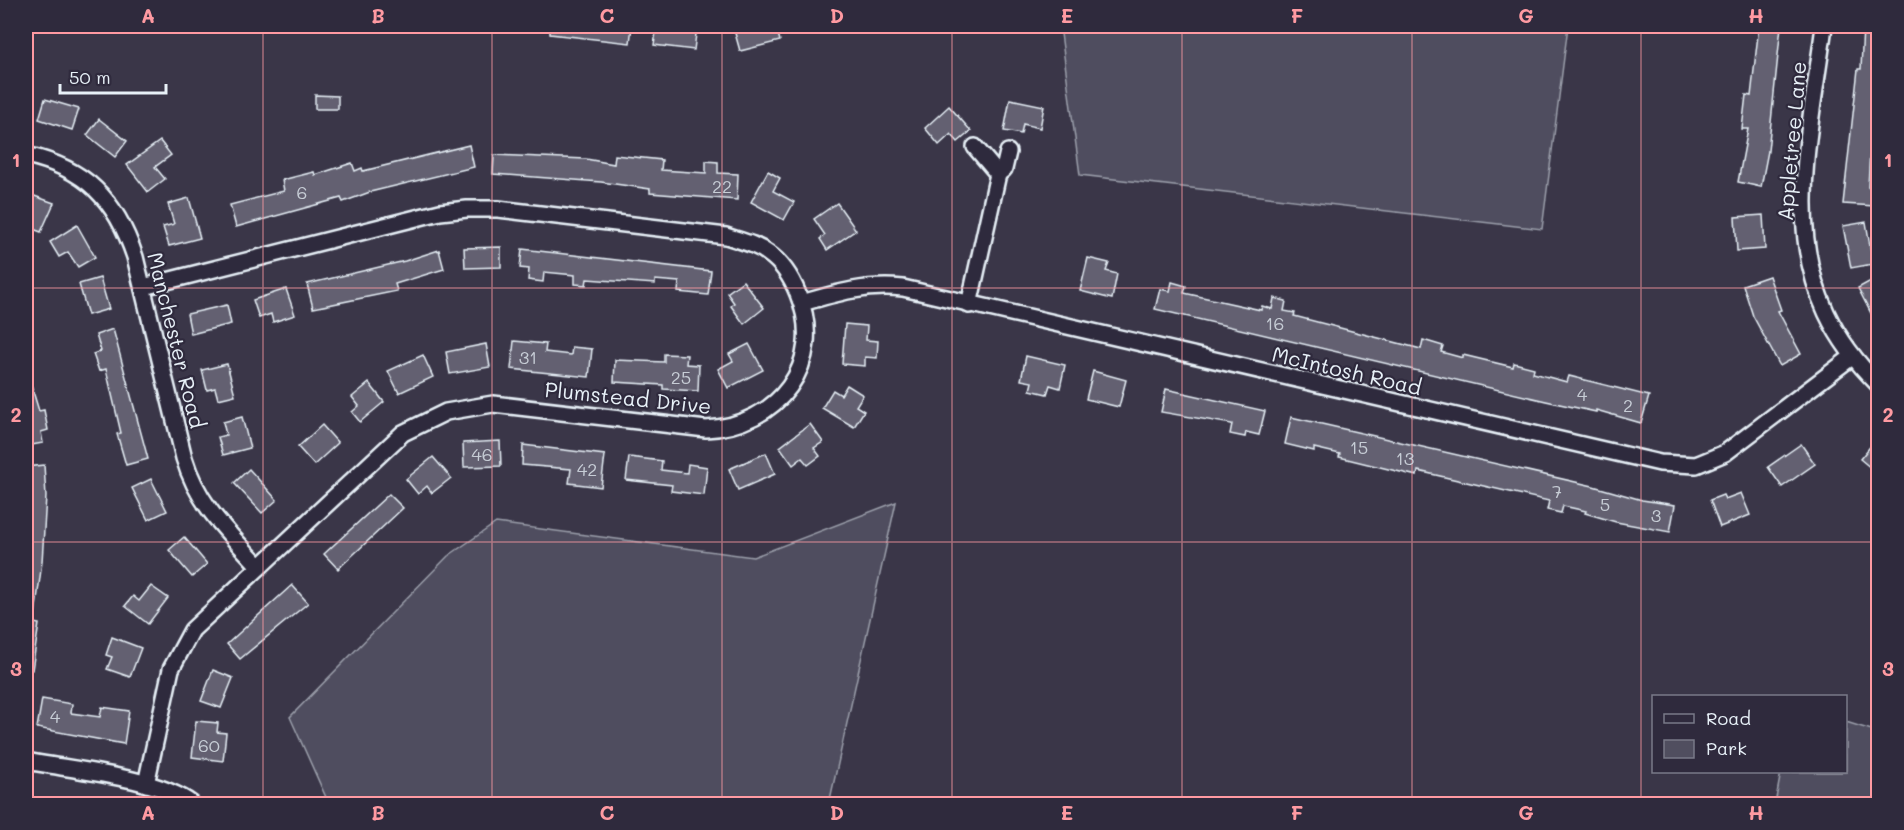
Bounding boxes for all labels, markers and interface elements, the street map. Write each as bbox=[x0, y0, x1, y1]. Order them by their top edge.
text: A bbox=[141, 2, 155, 28]
text: B bbox=[371, 2, 385, 28]
text: C bbox=[600, 2, 615, 28]
text: D bbox=[830, 2, 844, 28]
text: E bbox=[1061, 2, 1073, 28]
text: F bbox=[1291, 2, 1304, 28]
text: G bbox=[1518, 2, 1534, 28]
text: H bbox=[1748, 2, 1764, 28]
scale bar bbox=[60, 57, 166, 95]
street label: Appletree Lane bbox=[1771, 60, 1811, 222]
text: 50 m bbox=[69, 65, 111, 89]
text: 1 bbox=[12, 146, 20, 172]
text: 1 bbox=[1884, 146, 1892, 172]
house number: 22 bbox=[712, 174, 732, 198]
house number: 6 bbox=[297, 180, 307, 204]
street label: Manchester Road bbox=[142, 249, 212, 431]
house number: 16 bbox=[1266, 311, 1284, 335]
street label: McIntosh Road bbox=[1270, 340, 1424, 400]
house number: 31 bbox=[519, 345, 537, 369]
house number: 25 bbox=[671, 365, 691, 389]
street label: Plumstead Drive bbox=[543, 375, 713, 419]
house number: 4 bbox=[1577, 382, 1588, 406]
house number: 2 bbox=[1623, 393, 1633, 417]
text: 2 bbox=[10, 401, 22, 427]
text: 2 bbox=[1882, 401, 1894, 427]
house number: 15 bbox=[1350, 435, 1368, 459]
house number: 46 bbox=[471, 442, 493, 466]
house number: 13 bbox=[1396, 446, 1414, 470]
house number: 42 bbox=[577, 457, 597, 481]
house number: 7 bbox=[1552, 479, 1562, 503]
house number: 5 bbox=[1600, 492, 1610, 516]
house number: 3 bbox=[1651, 503, 1661, 527]
text: 3 bbox=[10, 655, 22, 681]
text: 3 bbox=[1882, 655, 1894, 681]
legend bbox=[1652, 695, 1847, 773]
house number: 4 bbox=[50, 704, 61, 728]
text: Road bbox=[1706, 706, 1751, 730]
house number: 60 bbox=[198, 733, 220, 757]
text: Park bbox=[1706, 736, 1747, 760]
text: A bbox=[141, 799, 155, 825]
text: B bbox=[371, 799, 385, 825]
text: C bbox=[600, 799, 615, 825]
text: D bbox=[830, 799, 844, 825]
text: E bbox=[1061, 799, 1073, 825]
text: F bbox=[1291, 799, 1304, 825]
text: G bbox=[1518, 799, 1534, 825]
text: H bbox=[1748, 799, 1764, 825]

